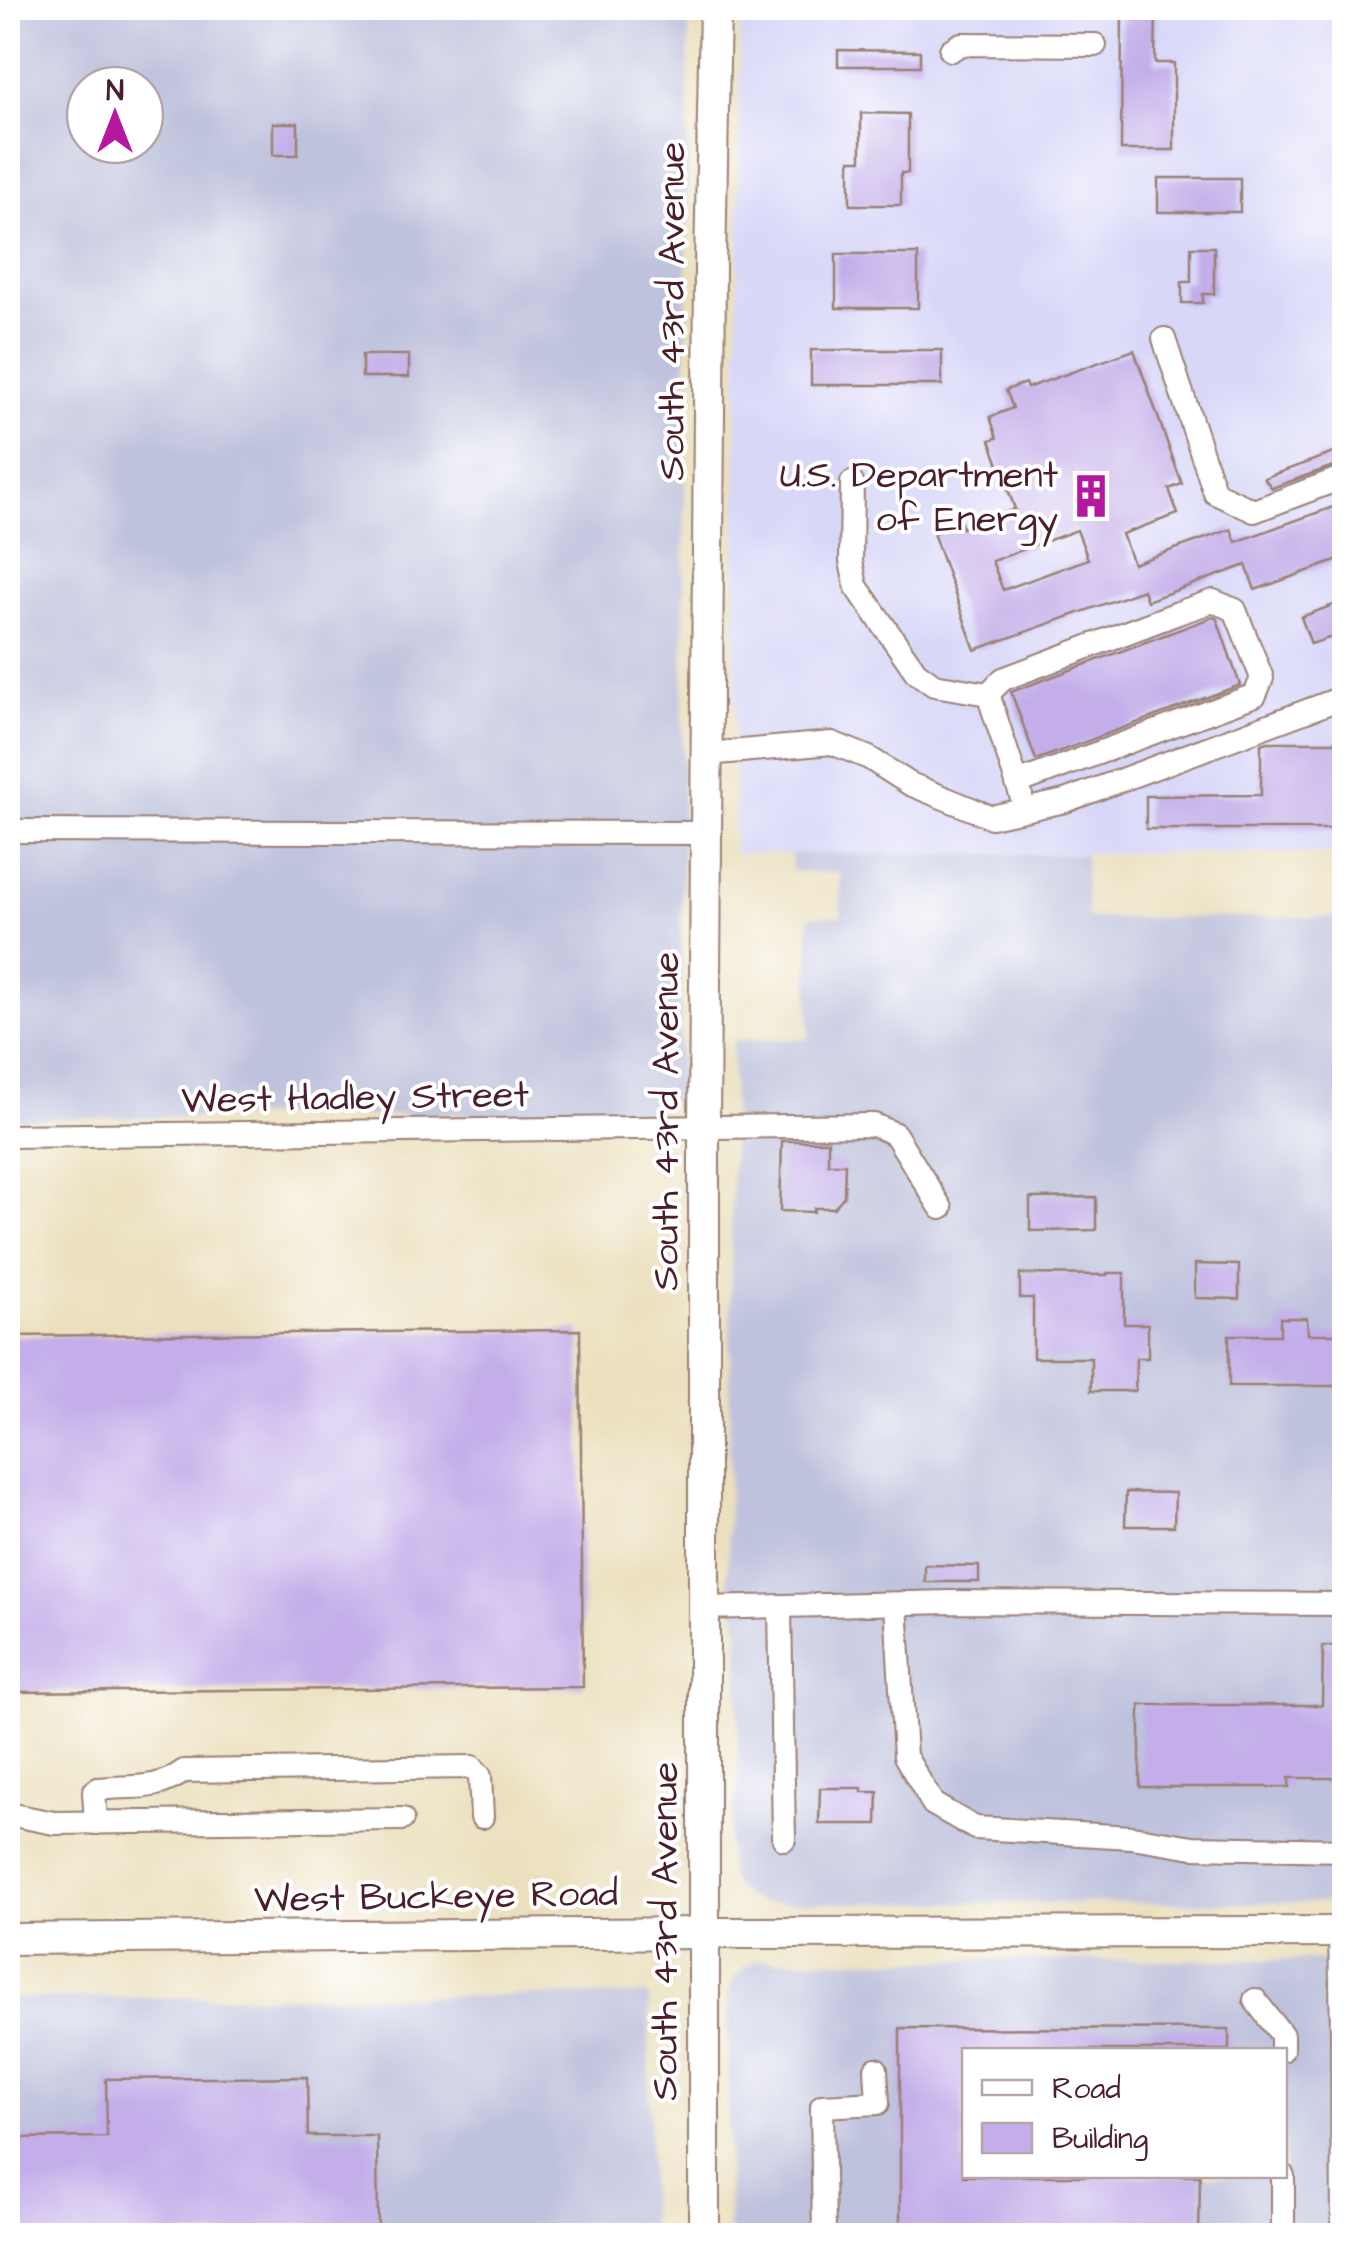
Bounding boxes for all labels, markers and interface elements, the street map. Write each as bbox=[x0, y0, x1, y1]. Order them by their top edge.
north arrow bbox=[65, 65, 165, 165]
text: N bbox=[106, 72, 124, 111]
street label: South 43rd Avenue bbox=[647, 142, 699, 480]
place label: U.S. Department of Energy bbox=[780, 450, 1058, 547]
building icon: U.S. Department of Energy bbox=[1067, 472, 1115, 520]
street label: South 43rd Avenue bbox=[641, 952, 693, 1290]
street label: West Hadley Street bbox=[181, 1069, 529, 1128]
street label: South 43rd Avenue bbox=[640, 1762, 692, 2100]
street label: West Buckeye Road bbox=[254, 1868, 619, 1927]
legend bbox=[962, 2048, 1287, 2178]
text: Road bbox=[1052, 2068, 1121, 2110]
text: Building bbox=[1052, 2118, 1148, 2161]

